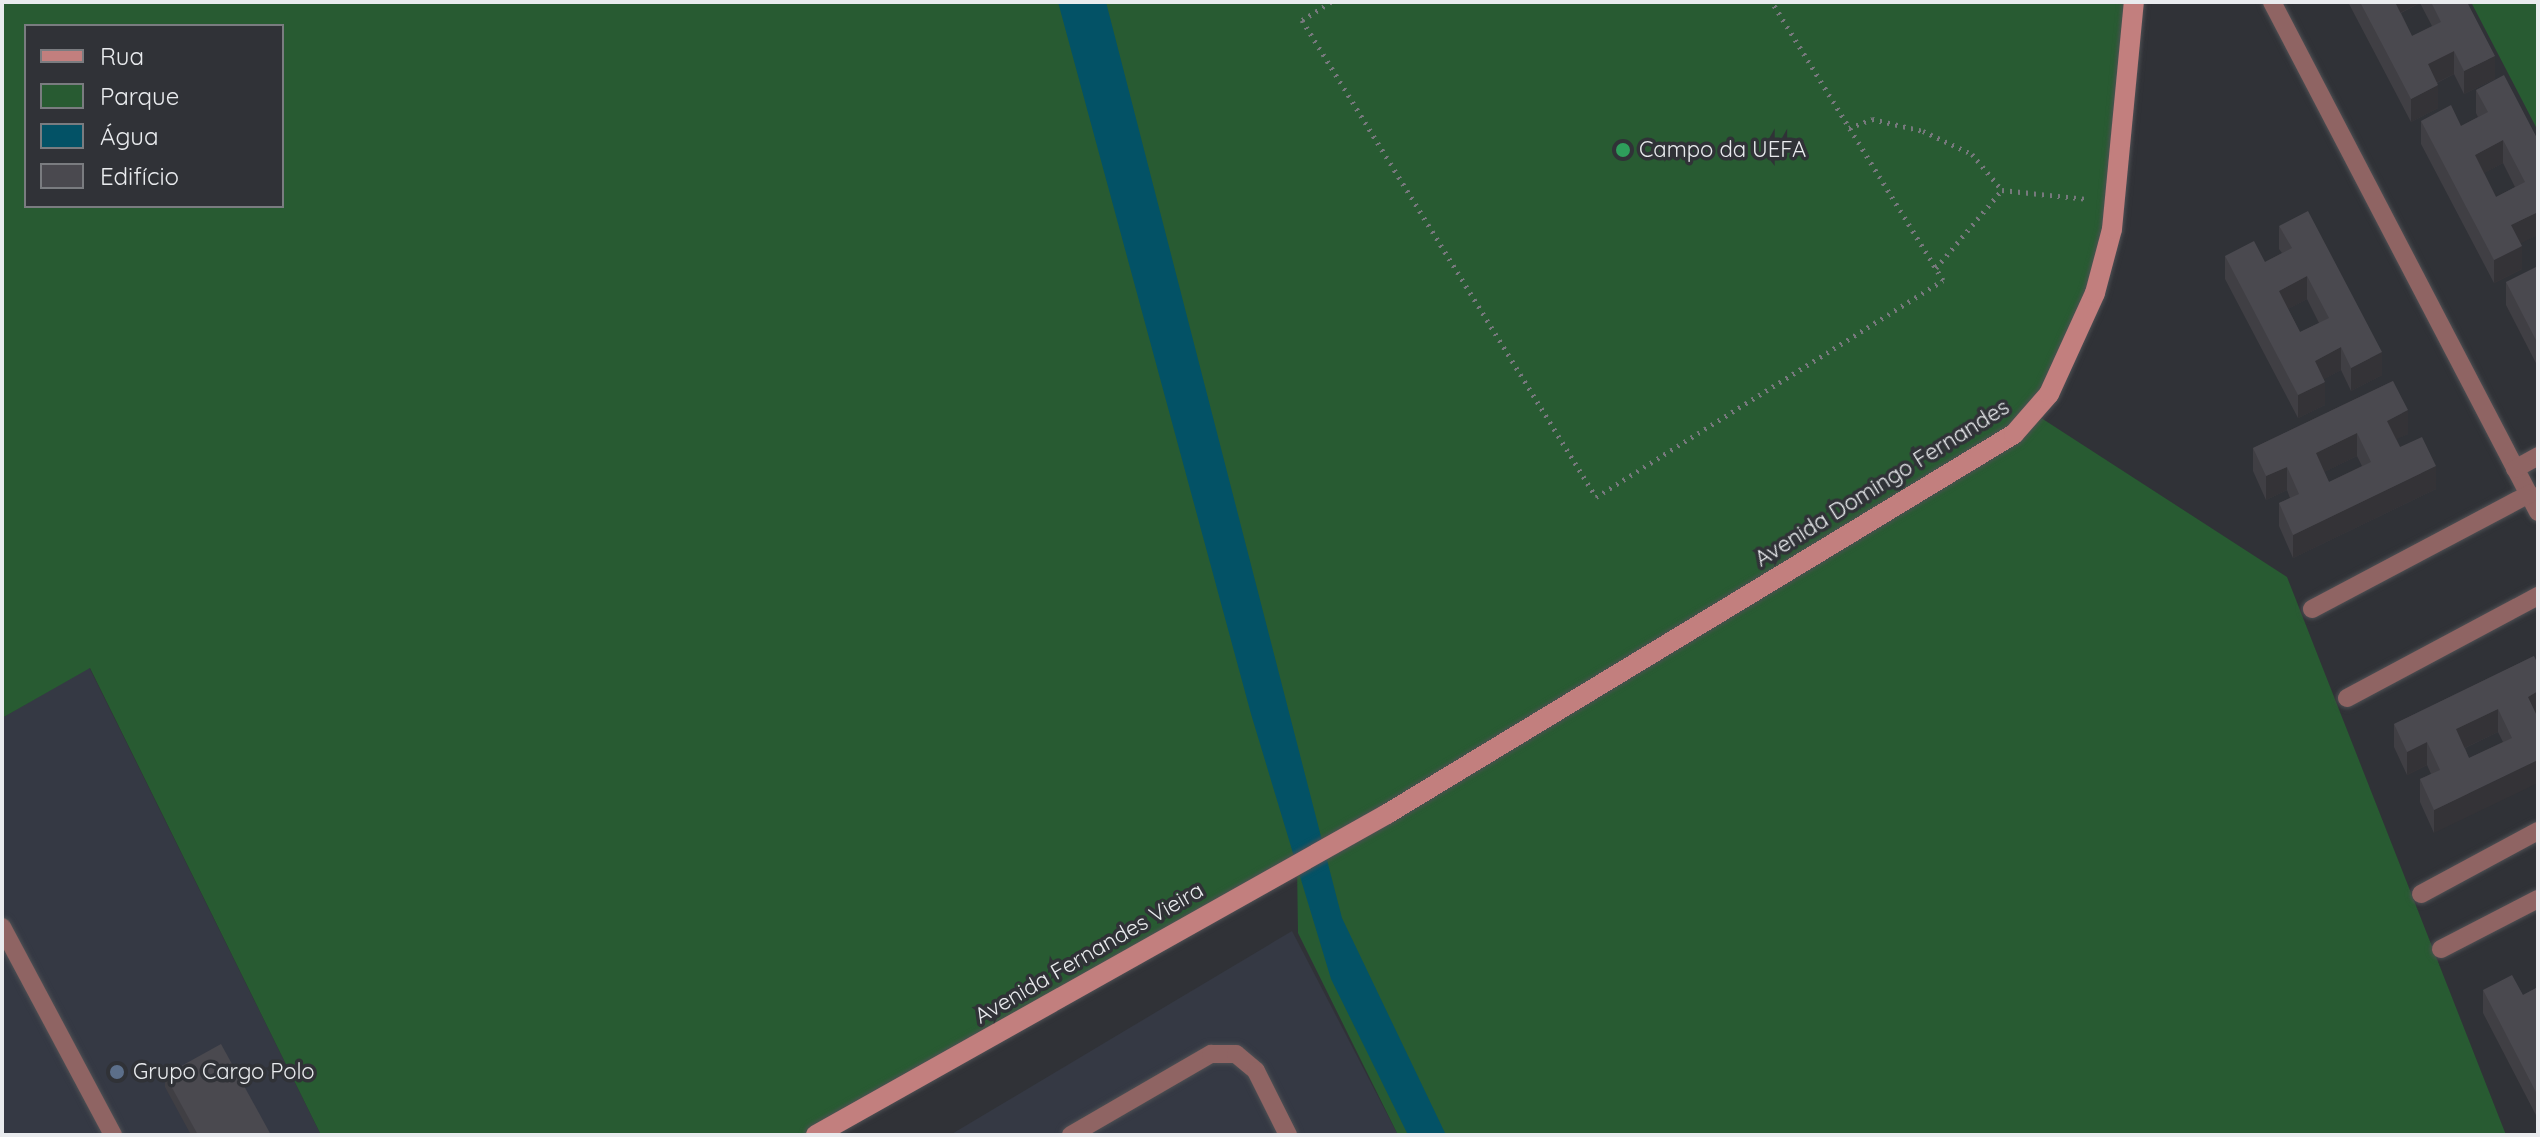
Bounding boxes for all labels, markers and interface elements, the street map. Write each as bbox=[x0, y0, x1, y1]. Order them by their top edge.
legend bbox=[24, 24, 284, 208]
text: Rua bbox=[100, 41, 144, 71]
text: Parque bbox=[100, 81, 179, 111]
text: Água bbox=[100, 121, 159, 151]
place label: Campo da UEFA bbox=[1639, 137, 1806, 163]
marker: Campo da UEFA bbox=[1614, 141, 1632, 159]
text: Edifício bbox=[100, 161, 179, 191]
street label: Avenida Domingo Fernandes bbox=[1750, 394, 2014, 572]
street label: Avenida Fernandes Vieira bbox=[970, 877, 1208, 1029]
place label: Grupo Cargo Polo bbox=[133, 1059, 315, 1085]
marker: Grupo Cargo Polo bbox=[108, 1063, 126, 1081]

